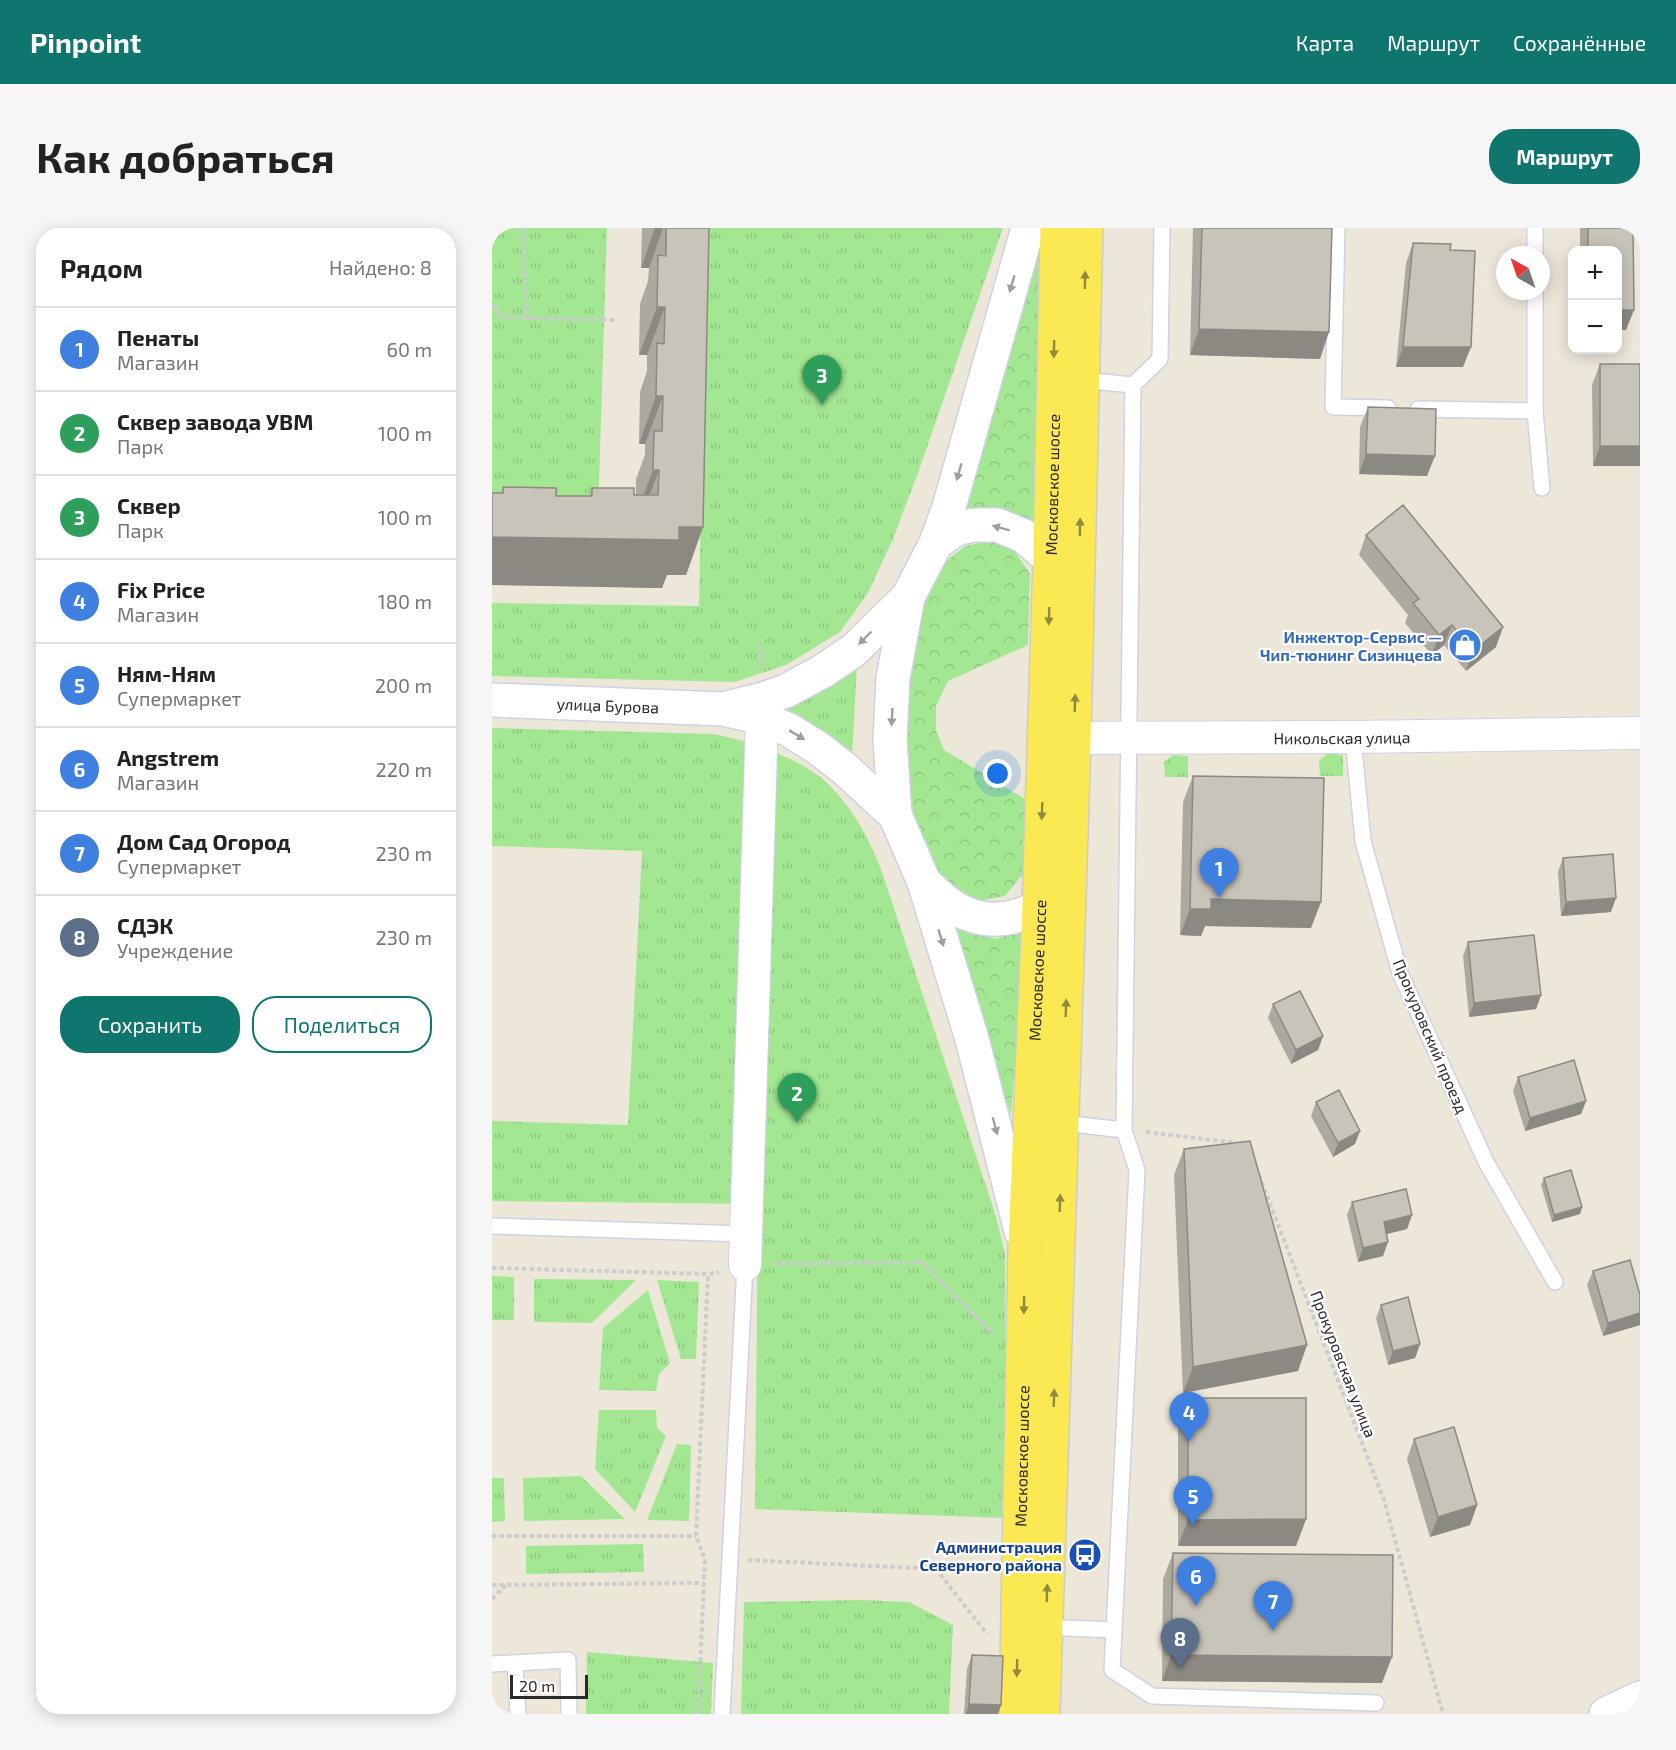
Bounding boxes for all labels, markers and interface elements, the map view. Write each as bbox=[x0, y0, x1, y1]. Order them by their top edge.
text: Pinpoint bbox=[30, 25, 141, 59]
text: Карта bbox=[1296, 30, 1354, 55]
text: Маршрут bbox=[1387, 30, 1480, 55]
text: Сохранённые bbox=[1513, 30, 1646, 55]
button: Маршрут bbox=[1489, 129, 1640, 184]
text: Как добраться bbox=[36, 131, 335, 181]
north arrow bbox=[1496, 246, 1550, 300]
map controls bbox=[1568, 246, 1622, 354]
button: + bbox=[1568, 246, 1622, 300]
text: Рядом bbox=[60, 252, 143, 283]
text: Найдено: 8 bbox=[329, 255, 432, 279]
one-way arrow bbox=[1080, 270, 1089, 289]
one-way arrow bbox=[1007, 275, 1016, 293]
button: − bbox=[1568, 300, 1622, 354]
text: Пенаты bbox=[117, 324, 199, 350]
text: 1 bbox=[75, 337, 84, 361]
text: 60 m bbox=[387, 337, 432, 361]
one-way arrow bbox=[1050, 340, 1059, 359]
text: Магазин bbox=[117, 350, 199, 374]
pin: 3 bbox=[802, 356, 842, 405]
text: Сквер завода УВМ bbox=[117, 408, 313, 434]
street label: Московское шоссе bbox=[1041, 414, 1063, 556]
text: 2 bbox=[74, 421, 85, 445]
text: 100 m bbox=[378, 421, 432, 445]
text: Парк bbox=[117, 434, 164, 458]
one-way arrow bbox=[954, 463, 963, 481]
text: Сквер bbox=[117, 492, 181, 518]
text: 3 bbox=[74, 505, 85, 529]
text: 100 m bbox=[378, 505, 432, 529]
text: Парк bbox=[117, 518, 164, 542]
one-way arrow bbox=[1075, 518, 1084, 537]
one-way arrow bbox=[992, 523, 1010, 532]
text: Fix Price bbox=[117, 576, 205, 602]
text: 4 bbox=[73, 589, 86, 613]
text: 180 m bbox=[378, 589, 432, 613]
text: Магазин bbox=[117, 602, 199, 626]
one-way arrow bbox=[1044, 606, 1053, 625]
place label: Инжектор-Сервис — Чип-тюнинг Сизинцева bbox=[1260, 627, 1442, 664]
shop icon: Инжектор-Сервис — Чип-тюнинг Сизинцева bbox=[1447, 627, 1483, 663]
one-way arrow bbox=[859, 631, 873, 645]
text: Ням-Ням bbox=[117, 660, 216, 686]
text: 5 bbox=[74, 673, 85, 697]
text: 200 m bbox=[375, 673, 432, 697]
text: Супермаркет bbox=[117, 686, 241, 710]
street label: улица Бурова bbox=[556, 693, 660, 716]
one-way arrow bbox=[1071, 694, 1080, 713]
one-way arrow bbox=[887, 707, 896, 726]
street label: Никольская улица bbox=[1273, 727, 1411, 747]
one-way arrow bbox=[789, 730, 805, 741]
text: Angstrem bbox=[117, 744, 219, 770]
text: 6 bbox=[74, 757, 85, 781]
text: 220 m bbox=[375, 757, 432, 781]
your location bbox=[983, 759, 1012, 788]
text: Магазин bbox=[117, 770, 199, 794]
one-way arrow bbox=[1038, 801, 1047, 820]
text: Дом Сад Огород bbox=[117, 828, 291, 854]
text: 7 bbox=[74, 841, 85, 865]
text: 230 m bbox=[376, 841, 432, 865]
pin: 1 bbox=[1200, 848, 1238, 898]
text: Супермаркет bbox=[117, 854, 241, 878]
street label: Московское шоссе bbox=[1024, 899, 1049, 1041]
text: СДЭК bbox=[117, 912, 173, 938]
text: 8 bbox=[73, 925, 86, 949]
text: 230 m bbox=[376, 925, 432, 949]
one-way arrow bbox=[937, 929, 946, 947]
text: Учреждение bbox=[117, 938, 233, 962]
street label: Прокуровский проезд bbox=[1389, 956, 1472, 1116]
button: Сохранить bbox=[60, 996, 240, 1053]
button: Поделиться bbox=[252, 996, 432, 1053]
one-way arrow bbox=[1061, 998, 1071, 1017]
pin: 2 bbox=[778, 1074, 816, 1123]
one-way arrow bbox=[991, 1117, 1000, 1135]
one-way arrow bbox=[1056, 1193, 1065, 1212]
street label: Прокуровская улица bbox=[1306, 1288, 1381, 1440]
one-way arrow bbox=[1019, 1296, 1028, 1315]
street label: Московское шоссе bbox=[1010, 1385, 1032, 1527]
one-way arrow bbox=[1049, 1388, 1058, 1407]
pin: 4 bbox=[1170, 1392, 1208, 1442]
pin: 5 bbox=[1174, 1476, 1212, 1526]
place label: Администрация Северного района bbox=[919, 1537, 1062, 1574]
bus stop icon: Администрация Северного района bbox=[1067, 1537, 1103, 1573]
pin: 6 bbox=[1176, 1556, 1216, 1606]
pin: 7 bbox=[1254, 1582, 1292, 1631]
one-way arrow bbox=[1043, 1583, 1052, 1602]
pin: 8 bbox=[1160, 1618, 1200, 1668]
one-way arrow bbox=[1012, 1659, 1021, 1678]
scale bar bbox=[510, 1672, 588, 1700]
text: 20 m bbox=[519, 1676, 555, 1695]

